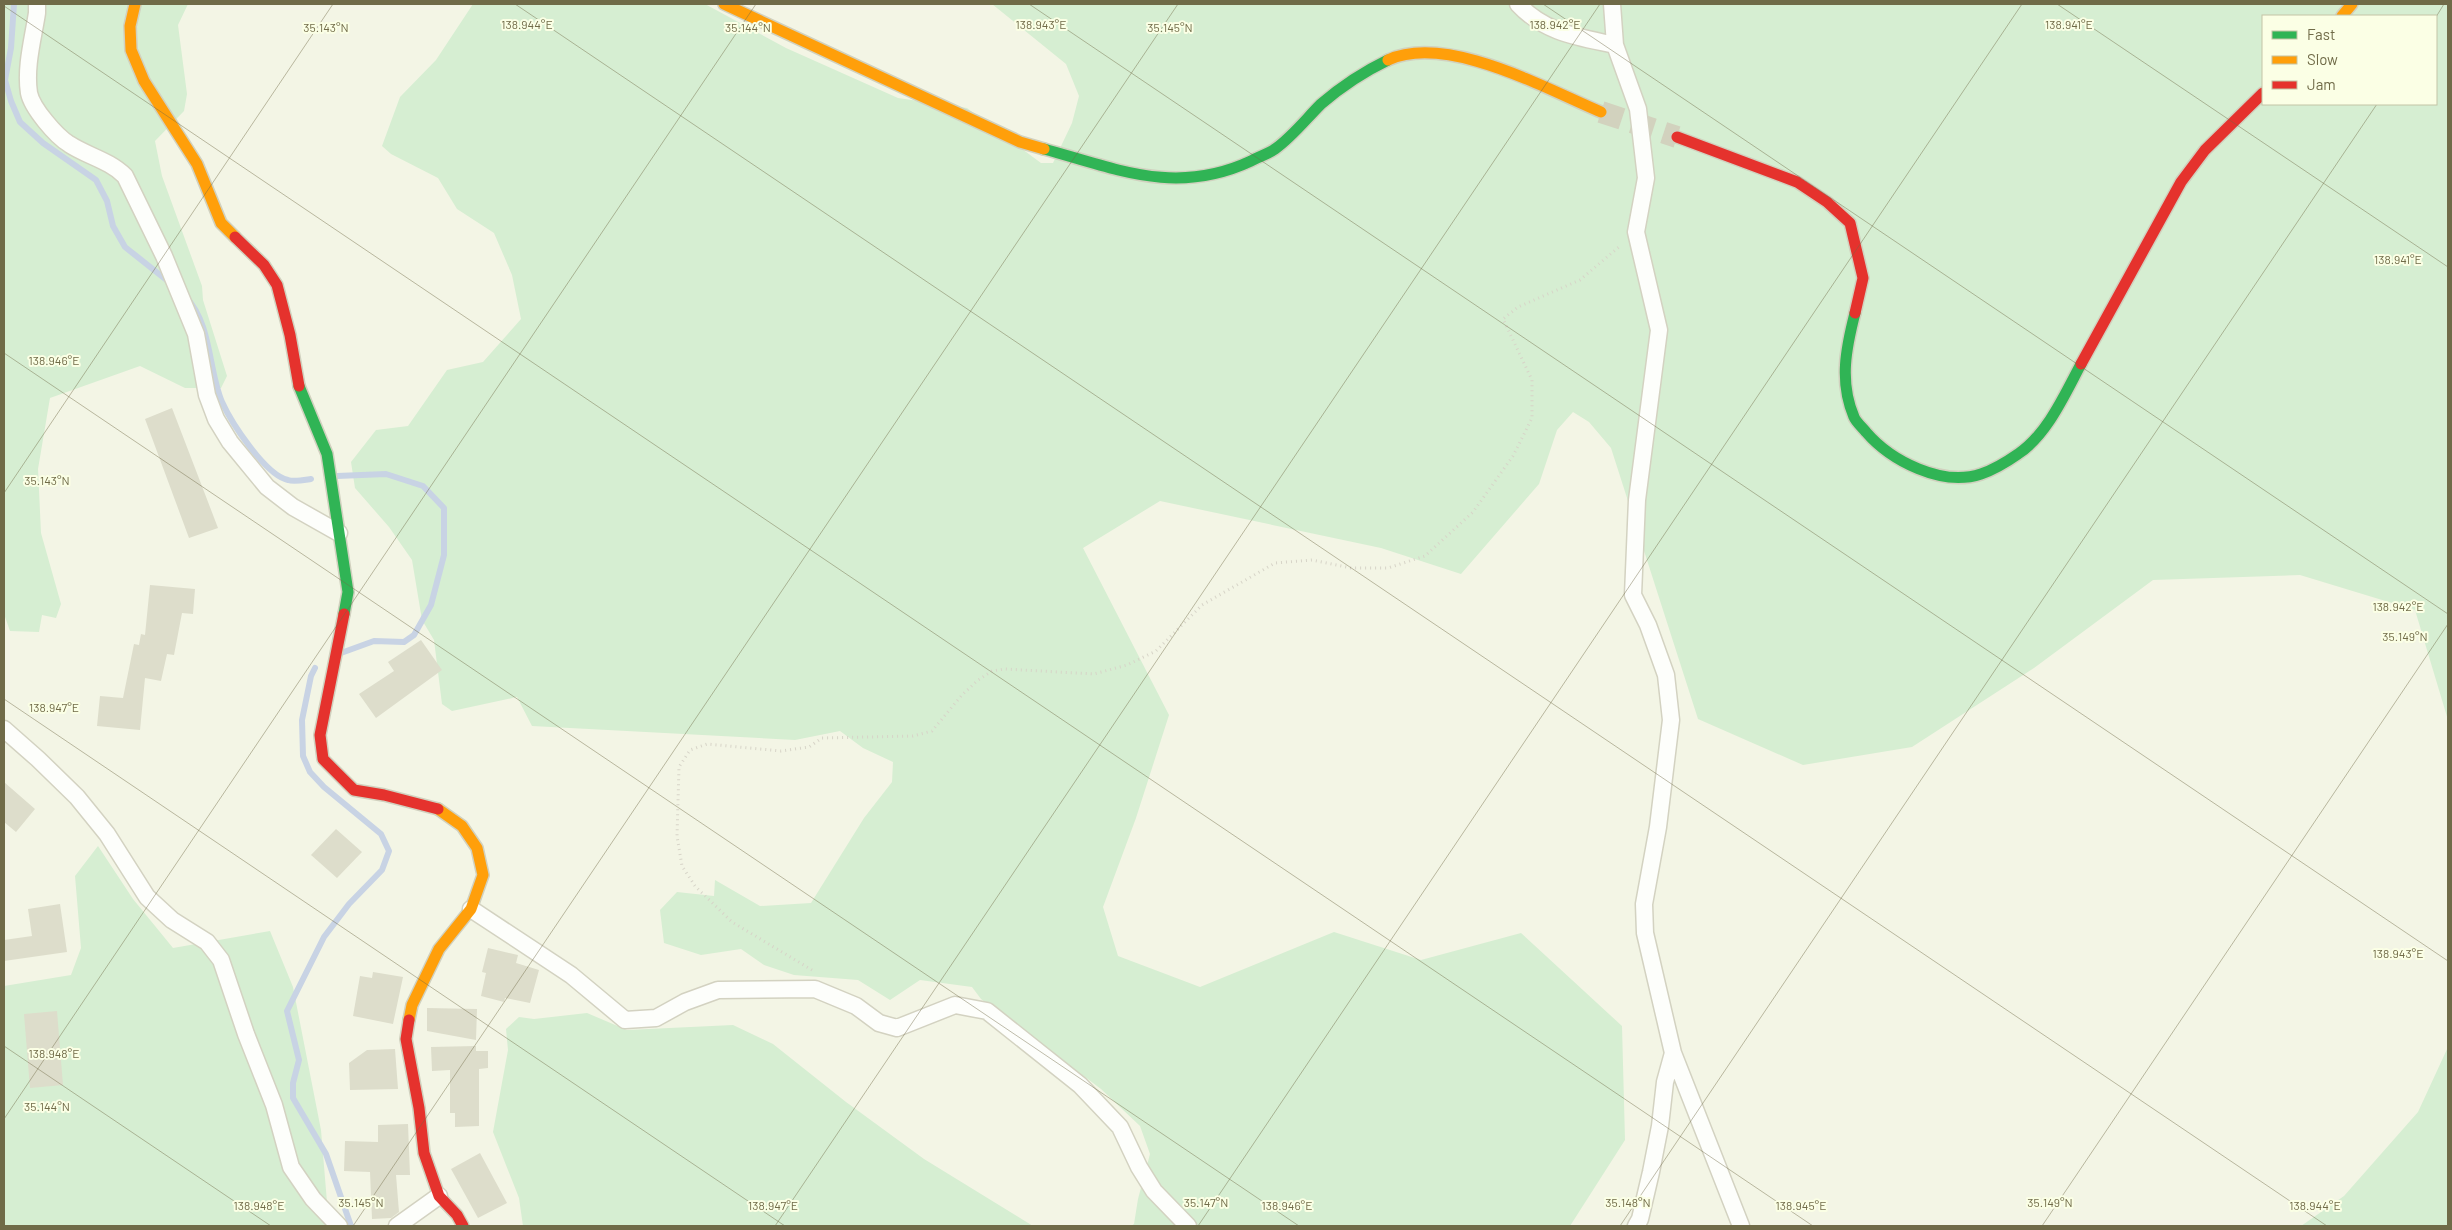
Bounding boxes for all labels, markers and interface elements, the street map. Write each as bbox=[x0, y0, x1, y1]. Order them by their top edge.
legend bbox=[2262, 15, 2437, 105]
text: 138.944°E bbox=[501, 17, 553, 31]
text: 138.943°E bbox=[1016, 17, 1066, 31]
text: 138.942°E bbox=[1529, 17, 1581, 31]
text: 138.941°E bbox=[2045, 17, 2093, 31]
text: 35.143°N bbox=[303, 20, 349, 34]
text: 35.144°N bbox=[725, 20, 771, 34]
text: 35.145°N bbox=[1147, 20, 1193, 34]
text: Fast bbox=[2307, 25, 2335, 43]
text: Slow bbox=[2307, 50, 2338, 68]
text: Jam bbox=[2307, 75, 2336, 93]
text: 138.941°E bbox=[2374, 252, 2422, 266]
text: 138.946°E bbox=[29, 353, 79, 367]
text: 35.143°N bbox=[24, 473, 70, 487]
text: 138.942°E bbox=[2372, 599, 2424, 613]
text: 35.149°N bbox=[2382, 629, 2428, 643]
text: 138.947°E bbox=[29, 700, 79, 714]
text: 138.943°E bbox=[2373, 946, 2423, 960]
text: 138.948°E bbox=[29, 1046, 79, 1060]
text: 35.144°N bbox=[24, 1099, 70, 1113]
text: 35.145°N bbox=[338, 1195, 384, 1209]
text: 35.147°N bbox=[1184, 1195, 1228, 1209]
text: 35.148°N bbox=[1605, 1195, 1651, 1209]
text: 35.149°N bbox=[2027, 1195, 2073, 1209]
text: 138.948°E bbox=[234, 1198, 284, 1212]
text: 138.947°E bbox=[748, 1198, 798, 1212]
text: 138.946°E bbox=[1262, 1198, 1312, 1212]
text: 138.945°E bbox=[1776, 1198, 1826, 1212]
text: 138.944°E bbox=[2289, 1198, 2341, 1212]

